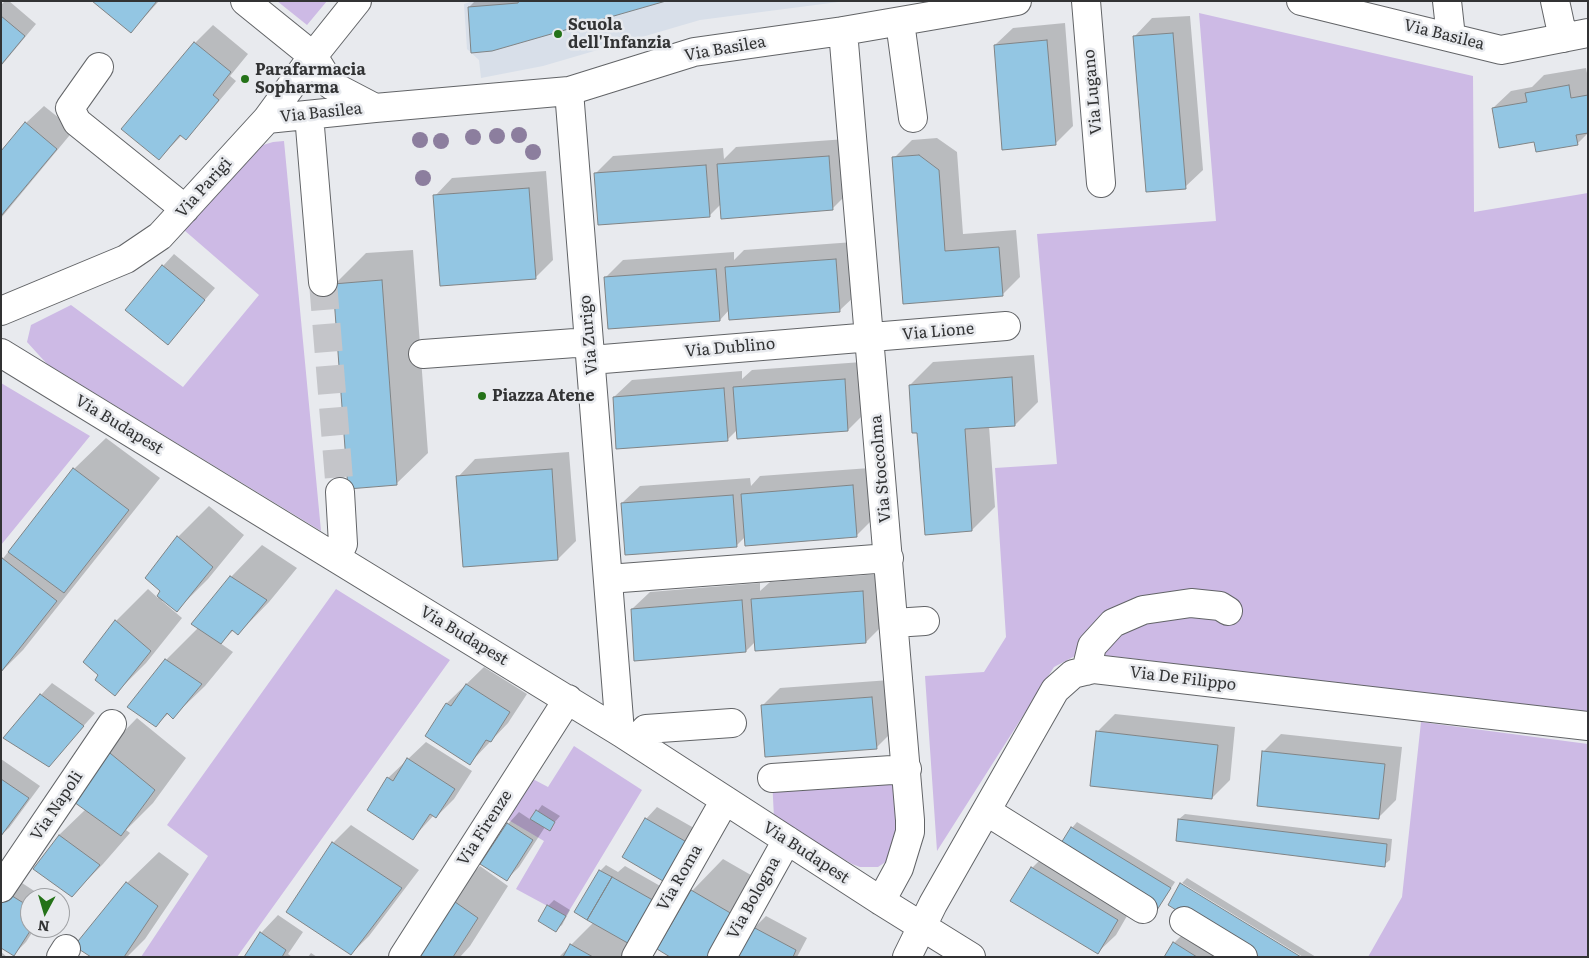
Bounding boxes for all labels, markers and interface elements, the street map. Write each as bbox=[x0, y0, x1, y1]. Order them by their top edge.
place label: Scuola dell'Infanzia bbox=[568, 15, 671, 53]
street label: Via Basilea bbox=[1402, 16, 1486, 54]
marker: Scuola dell'Infanzia bbox=[552, 28, 564, 40]
street label: Via Basilea bbox=[683, 32, 767, 66]
street label: Via Lugano bbox=[1080, 48, 1106, 136]
place label: Parafarmacia Sopharma bbox=[255, 60, 366, 98]
marker: Parafarmacia Sopharma bbox=[239, 73, 251, 85]
street label: Via Basilea bbox=[279, 99, 363, 127]
street label: Via Parigi bbox=[172, 154, 236, 222]
street label: Via Zurigo bbox=[576, 294, 602, 376]
street label: Via Lione bbox=[901, 319, 975, 345]
street label: Via Dublino bbox=[684, 334, 776, 362]
place label: Piazza Atene bbox=[492, 386, 594, 406]
marker: Piazza Atene bbox=[476, 390, 488, 402]
street label: Via Budapest bbox=[72, 391, 166, 459]
street label: Via Stoccolma bbox=[867, 414, 895, 524]
street label: Via Budapest bbox=[417, 602, 511, 670]
street label: Via De Filippo bbox=[1129, 663, 1237, 695]
street label: Via Napoli bbox=[27, 768, 87, 844]
street label: Via Firenze bbox=[454, 787, 516, 869]
street label: Via Budapest bbox=[759, 818, 853, 888]
street label: Via Roma bbox=[653, 841, 707, 915]
street label: Via Bologna bbox=[724, 853, 784, 943]
north arrow bbox=[20, 888, 70, 938]
text: N bbox=[37, 916, 50, 937]

